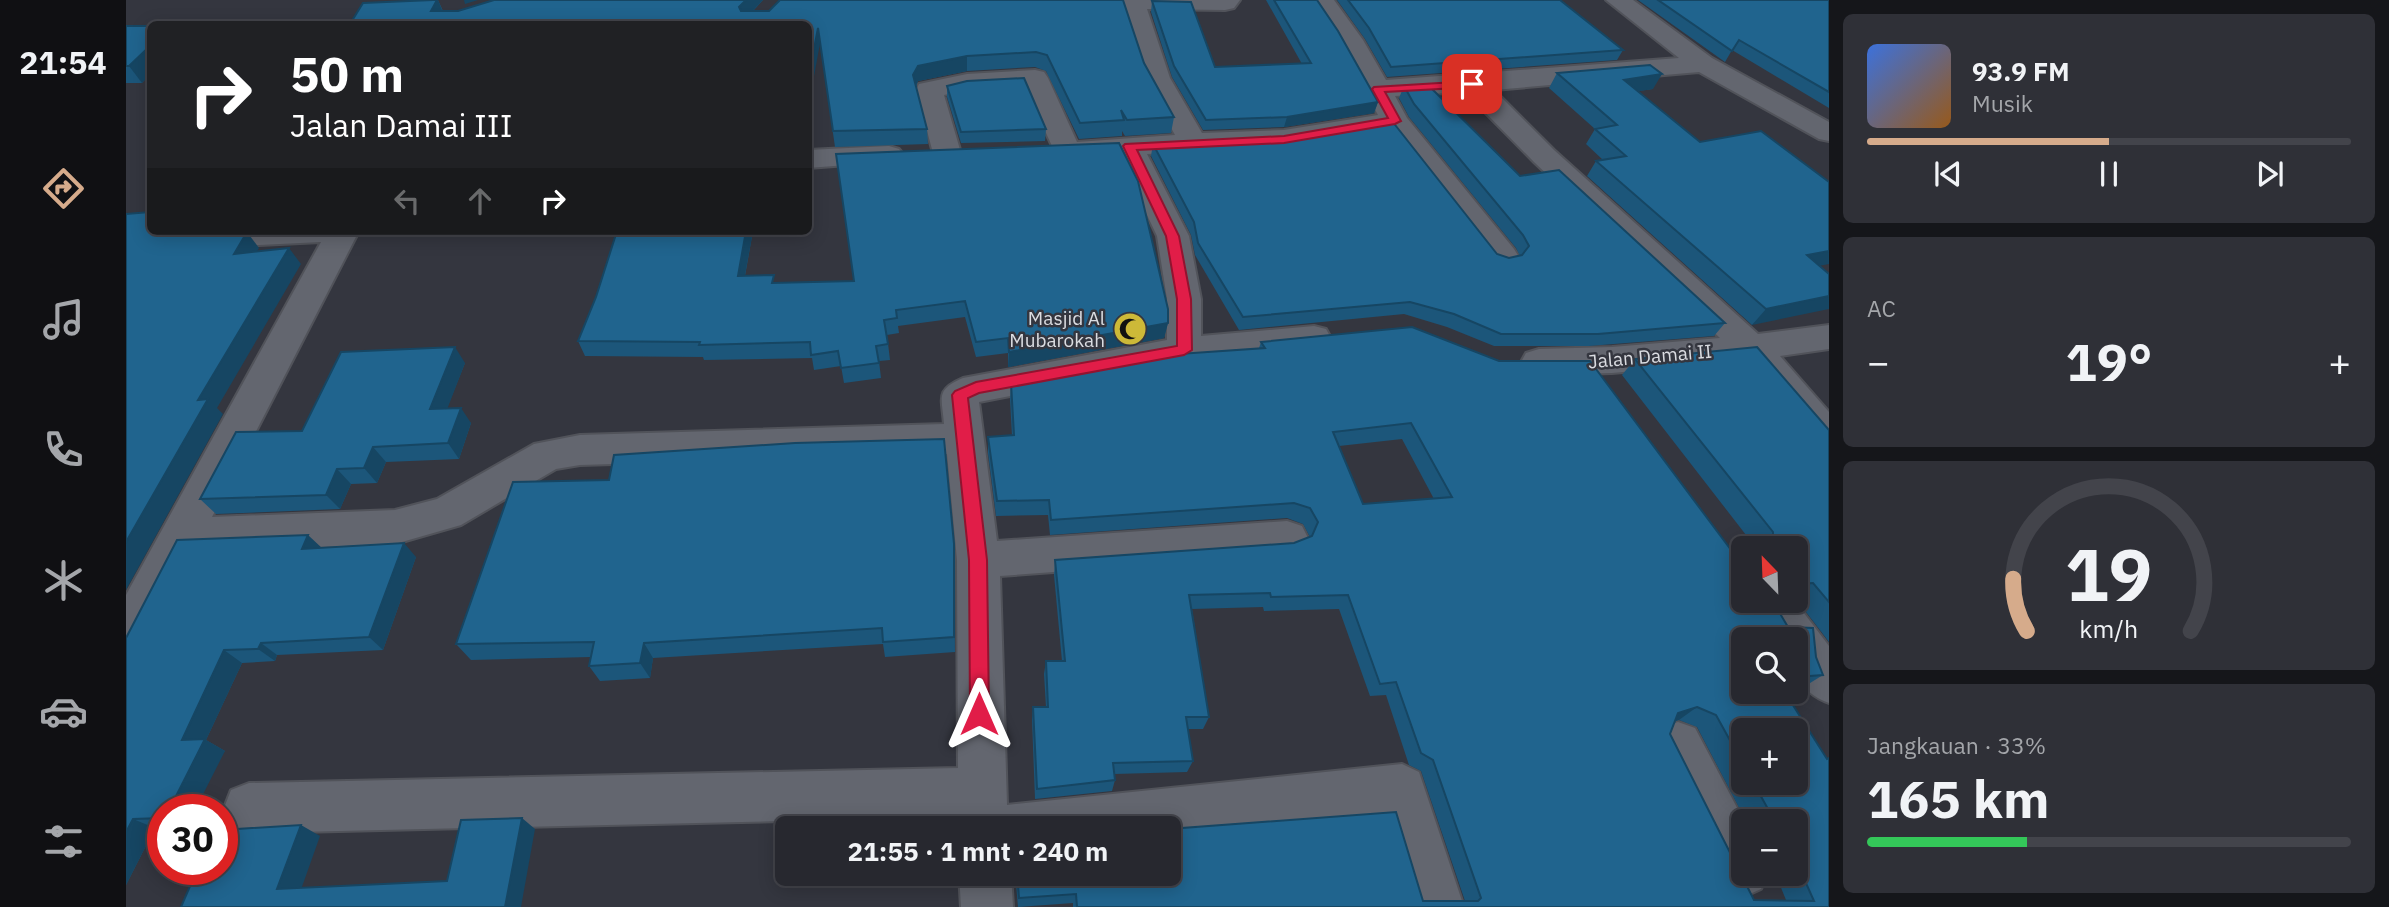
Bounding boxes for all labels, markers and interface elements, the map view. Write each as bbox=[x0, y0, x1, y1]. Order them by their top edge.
text: 21:54 bbox=[19, 41, 107, 83]
text: 50 m bbox=[290, 42, 404, 105]
icon: right bbox=[175, 49, 266, 140]
pin bbox=[1442, 54, 1502, 114]
text: 93.9 FM bbox=[1972, 54, 2070, 88]
icon: arrive bbox=[1453, 65, 1491, 103]
text: Musik bbox=[1972, 88, 2033, 118]
text: Jalan Damai III bbox=[290, 104, 512, 146]
icon: previous bbox=[1929, 155, 1967, 193]
icon: pause bbox=[2090, 155, 2128, 193]
icon: next bbox=[2251, 155, 2289, 193]
icon: directions bbox=[39, 164, 88, 213]
icon: left bbox=[388, 182, 426, 220]
icon: ahead bbox=[461, 182, 499, 220]
icon: right bbox=[534, 182, 572, 220]
text: AC bbox=[1867, 293, 1896, 323]
icon: music bbox=[39, 295, 88, 344]
place label: Masjid Al Mubarokah bbox=[1009, 306, 1105, 352]
mosque icon: Masjid Al Mubarokah bbox=[1111, 310, 1149, 348]
text: 19° bbox=[2066, 328, 2152, 395]
text: − bbox=[1867, 337, 1890, 386]
text: + bbox=[2328, 337, 2351, 386]
street label: Jalan Damai II bbox=[1587, 339, 1713, 373]
icon: phone bbox=[39, 425, 88, 474]
text: 19 bbox=[2065, 527, 2153, 622]
north arrow bbox=[1731, 536, 1808, 612]
map controls bbox=[1731, 536, 1808, 886]
icon: climate bbox=[39, 556, 88, 605]
text: km/h bbox=[2080, 612, 2138, 645]
button: search bbox=[1731, 627, 1808, 704]
position arrow bbox=[942, 677, 1016, 751]
icon: car bbox=[39, 687, 88, 736]
button: + bbox=[1731, 718, 1808, 795]
text: Jangkauan · 33% bbox=[1867, 730, 2046, 760]
text: 165 km bbox=[1867, 765, 2049, 832]
speed limit sign: 30 bbox=[147, 794, 238, 885]
button: − bbox=[1731, 809, 1808, 886]
icon: filters bbox=[39, 817, 88, 866]
text: 21:55 · 1 mnt · 240 m bbox=[848, 834, 1108, 868]

